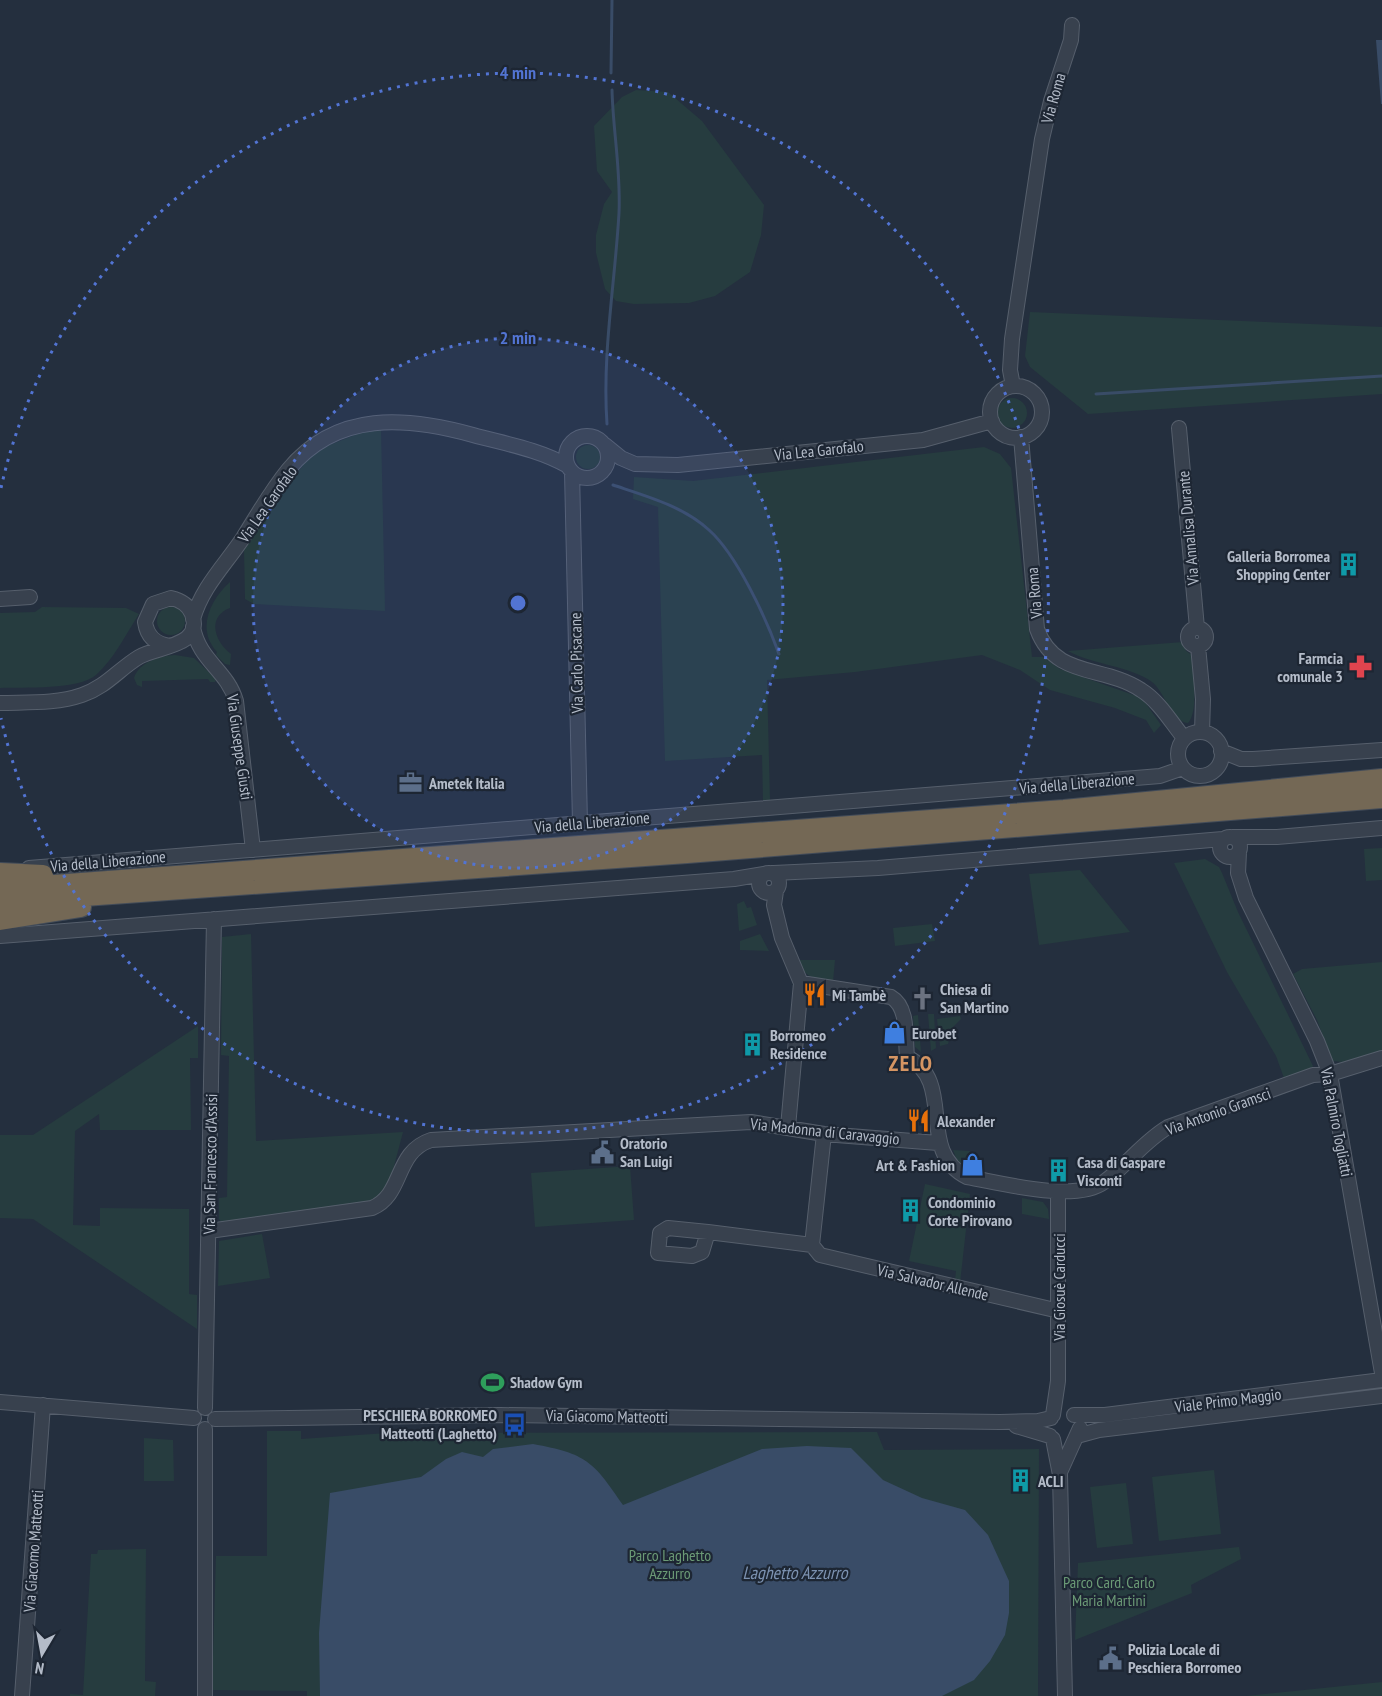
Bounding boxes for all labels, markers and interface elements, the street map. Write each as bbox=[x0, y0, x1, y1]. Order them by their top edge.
text: 4 min bbox=[500, 61, 536, 84]
street label: Via Roma bbox=[1036, 71, 1070, 126]
text: 2 min bbox=[500, 326, 536, 349]
street label: Via Lea Garofalo bbox=[772, 435, 865, 465]
street label: Via Lea Garofalo bbox=[233, 462, 301, 547]
street label: Via Annalisa Durante bbox=[1173, 470, 1203, 587]
place label: Galleria Borromea Shopping Center bbox=[1227, 546, 1330, 584]
building icon: Galleria Borromea Shopping Center bbox=[1335, 552, 1361, 578]
street label: Via Roma bbox=[1022, 566, 1046, 621]
centre of rings bbox=[508, 593, 528, 613]
street label: Via Carlo Pisacane bbox=[565, 612, 587, 715]
place label: Farmcia comunale 3 bbox=[1277, 648, 1343, 686]
pharmacy icon: Farmcia comunale 3 bbox=[1348, 654, 1374, 680]
street label: Via Giuseppe Giusti bbox=[223, 692, 257, 801]
street label: Via della Liberazione bbox=[1018, 768, 1135, 798]
office icon: Ametek Italia bbox=[398, 770, 424, 796]
place label: Ametek Italia bbox=[428, 773, 505, 793]
street label: Via della Liberazione bbox=[533, 807, 650, 837]
street label: Via della Liberazione bbox=[49, 846, 166, 876]
place label: Chiesa di San Martino bbox=[940, 979, 1009, 1017]
restaurant icon: Mi Tambè bbox=[801, 982, 827, 1008]
place label: Mi Tambè bbox=[832, 985, 887, 1005]
church icon: Chiesa di San Martino bbox=[909, 985, 935, 1011]
shop icon: Eurobet bbox=[881, 1020, 907, 1046]
place label: Eurobet bbox=[912, 1023, 957, 1043]
place label: Borromeo Residence bbox=[770, 1025, 827, 1063]
building icon: Borromeo Residence bbox=[739, 1031, 765, 1057]
district label: ZELO bbox=[889, 1049, 933, 1077]
street label: Via Palmiro Togliatti bbox=[1316, 1065, 1357, 1178]
street label: Via Antonio Gramsci bbox=[1162, 1083, 1273, 1140]
street label: Via San Francesco d'Assisi bbox=[199, 1093, 221, 1236]
restaurant icon: Alexander bbox=[906, 1108, 932, 1134]
place label: Alexander bbox=[936, 1111, 995, 1131]
street label: Via Madonna di Caravaggio bbox=[748, 1113, 901, 1149]
place label: Oratorio San Luigi bbox=[620, 1133, 673, 1171]
public building icon: Oratorio San Luigi bbox=[589, 1139, 615, 1165]
shop icon: Art & Fashion bbox=[960, 1152, 986, 1178]
place label: Casa di Gaspare Visconti bbox=[1076, 1152, 1166, 1190]
place label: Art & Fashion bbox=[875, 1155, 955, 1175]
building icon: Casa di Gaspare Visconti bbox=[1046, 1158, 1072, 1184]
place label: Condominio Corte Pirovano bbox=[928, 1192, 1012, 1230]
building icon: Condominio Corte Pirovano bbox=[897, 1198, 923, 1224]
street label: Via Giosuè Carducci bbox=[1049, 1233, 1069, 1342]
street label: Via Salvador Allende bbox=[874, 1259, 991, 1305]
sports icon: Shadow Gym bbox=[479, 1369, 505, 1395]
place label: Shadow Gym bbox=[510, 1372, 582, 1392]
street label: Viale Primo Maggio bbox=[1173, 1384, 1282, 1417]
place label: PESCHIERA BORROMEO Matteotti (Laghetto) bbox=[363, 1405, 497, 1443]
street label: Via Giacomo Matteotti bbox=[545, 1405, 668, 1427]
bus stop icon: PESCHIERA BORROMEO Matteotti (Laghetto) bbox=[502, 1411, 528, 1437]
building icon: ACLI bbox=[1007, 1468, 1033, 1494]
place label: ACLI bbox=[1037, 1471, 1064, 1491]
street label: Via Giacomo Matteotti bbox=[19, 1489, 47, 1614]
park label: Parco Laghetto Azzurro bbox=[629, 1545, 711, 1583]
water label: Laghetto Azzurro bbox=[742, 1561, 849, 1584]
park label: Parco Card. Carlo Maria Martini bbox=[1063, 1572, 1155, 1610]
north arrow bbox=[12, 1624, 72, 1684]
place label: Polizia Locale di Peschiera Borromeo bbox=[1128, 1639, 1241, 1677]
public building icon: Polizia Locale di Peschiera Borromeo bbox=[1097, 1645, 1123, 1671]
text: N bbox=[33, 1658, 45, 1679]

